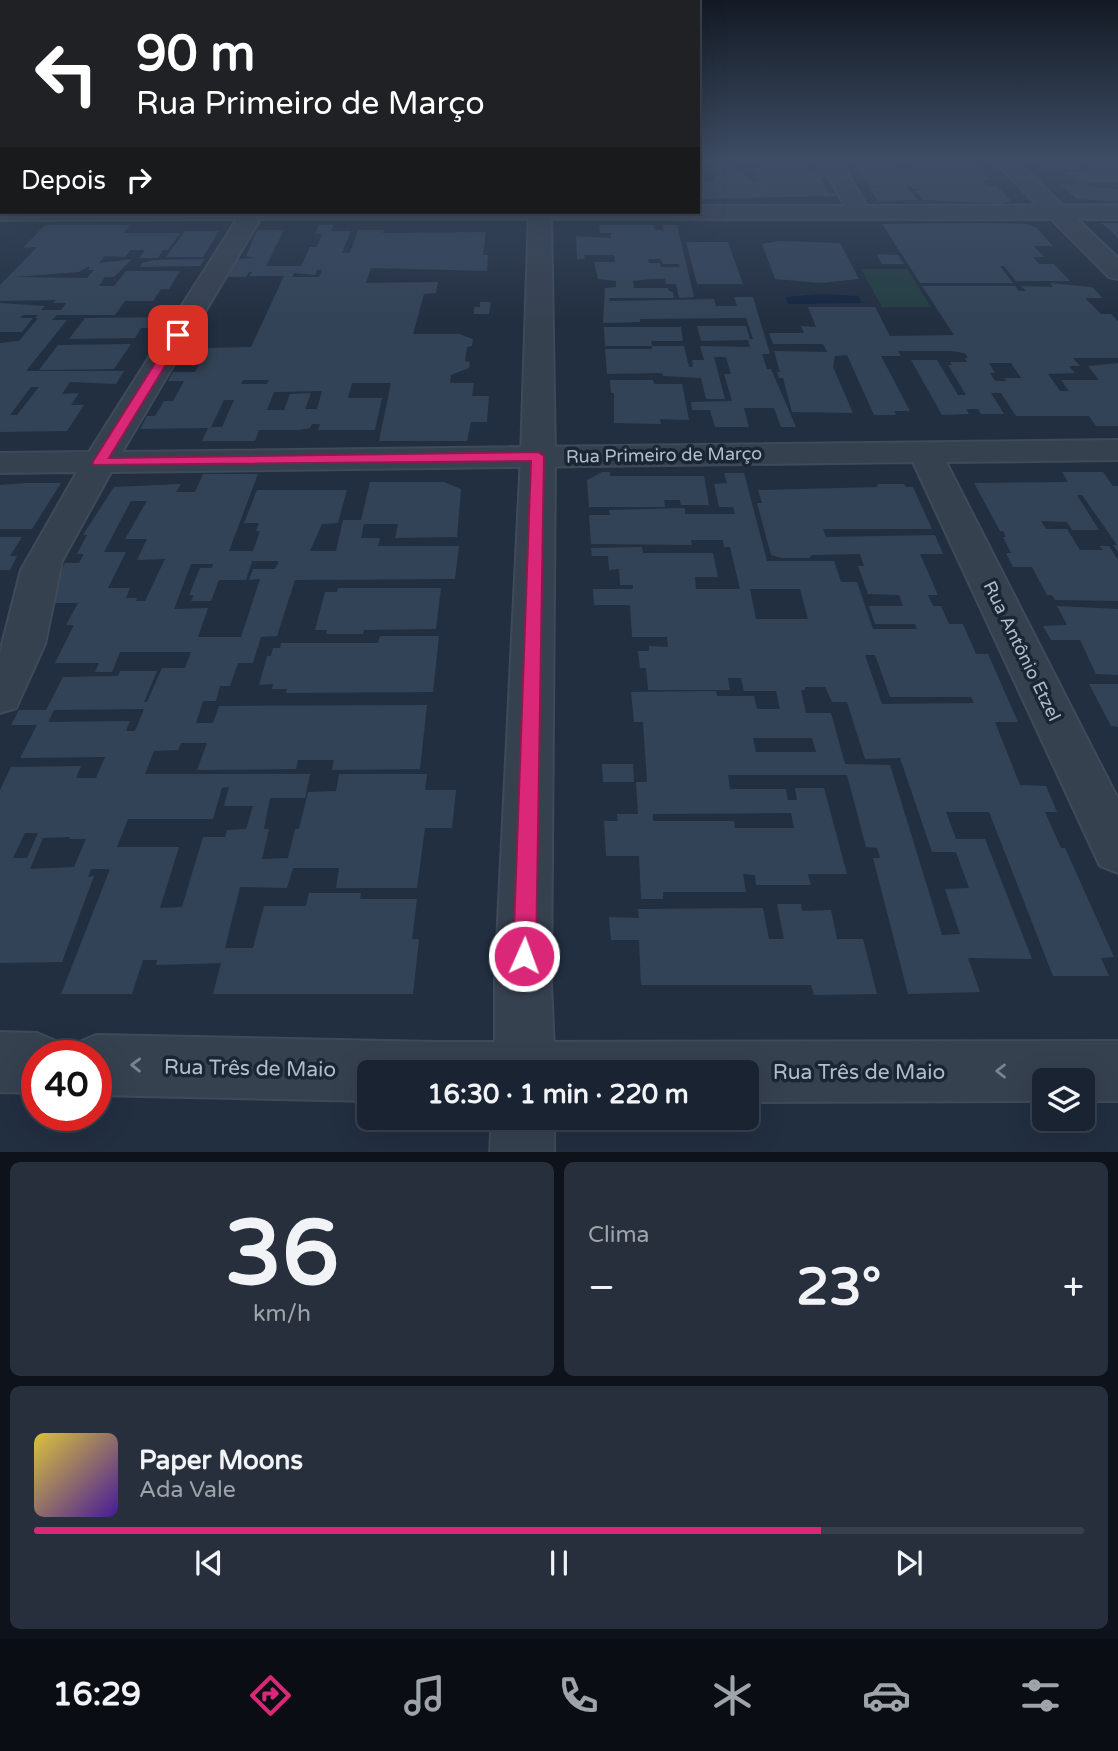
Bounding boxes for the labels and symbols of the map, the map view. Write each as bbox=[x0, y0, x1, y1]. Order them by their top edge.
pin bbox=[148, 305, 208, 365]
street label: Rua Primeiro de Março bbox=[566, 442, 762, 468]
street label: Rua Antônio Etzel bbox=[979, 577, 1065, 725]
position arrow bbox=[487, 919, 561, 993]
speed limit sign: 40 bbox=[21, 1040, 112, 1131]
street label: Rua Três de Maio bbox=[164, 1054, 336, 1083]
one-way arrow bbox=[131, 1058, 142, 1073]
street label: Rua Três de Maio bbox=[773, 1060, 945, 1085]
one-way arrow bbox=[995, 1063, 1006, 1079]

